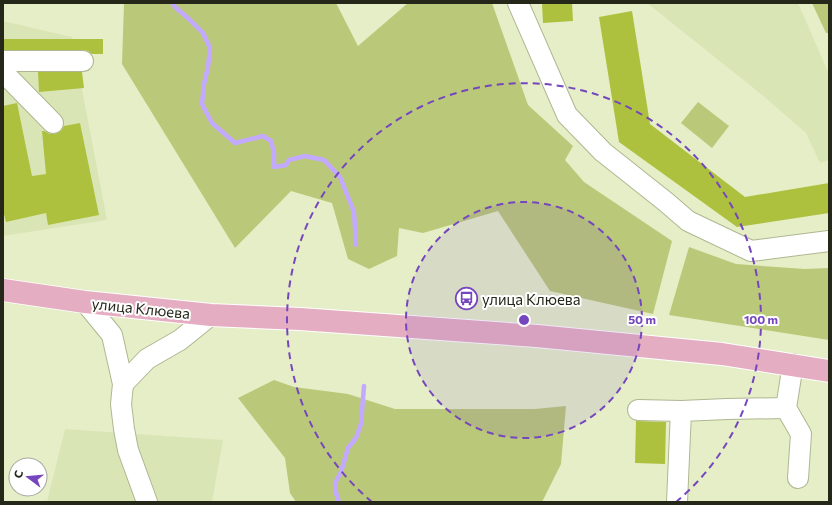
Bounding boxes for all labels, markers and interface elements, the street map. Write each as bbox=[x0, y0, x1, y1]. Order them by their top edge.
bus stop icon: улица Клюева bbox=[454, 286, 480, 312]
place label: улица Клюева bbox=[482, 290, 581, 308]
street label: улица Клюева bbox=[91, 294, 191, 322]
text: 50 m bbox=[628, 312, 656, 326]
text: 100 m bbox=[744, 312, 778, 326]
centre of rings bbox=[517, 313, 531, 327]
north arrow bbox=[8, 457, 48, 497]
text: С bbox=[11, 468, 25, 480]

